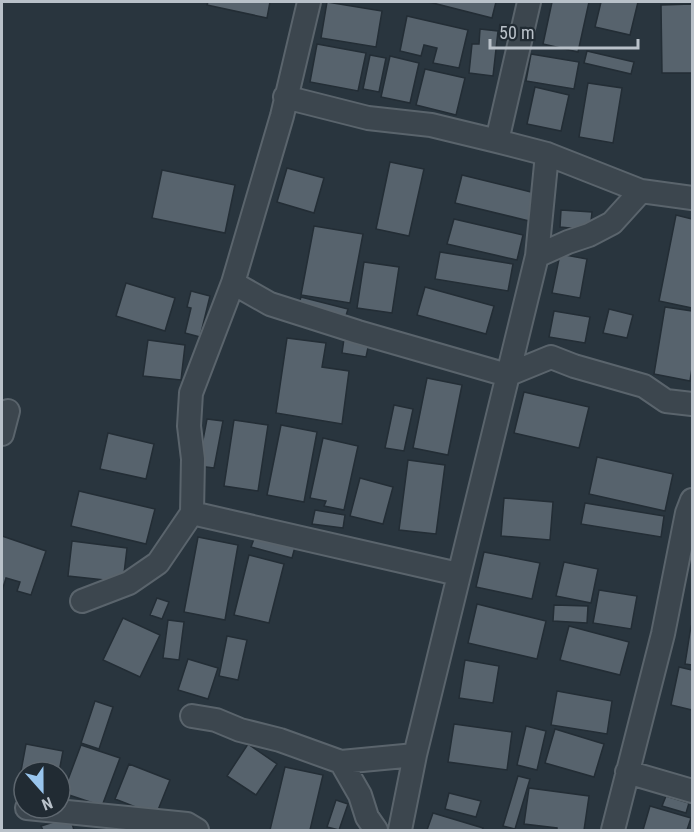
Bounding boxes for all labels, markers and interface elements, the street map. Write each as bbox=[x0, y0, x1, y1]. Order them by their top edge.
scale bar bbox=[490, 12, 638, 50]
text: 50 m bbox=[499, 22, 534, 43]
north arrow bbox=[12, 760, 72, 820]
text: N bbox=[39, 793, 55, 814]

